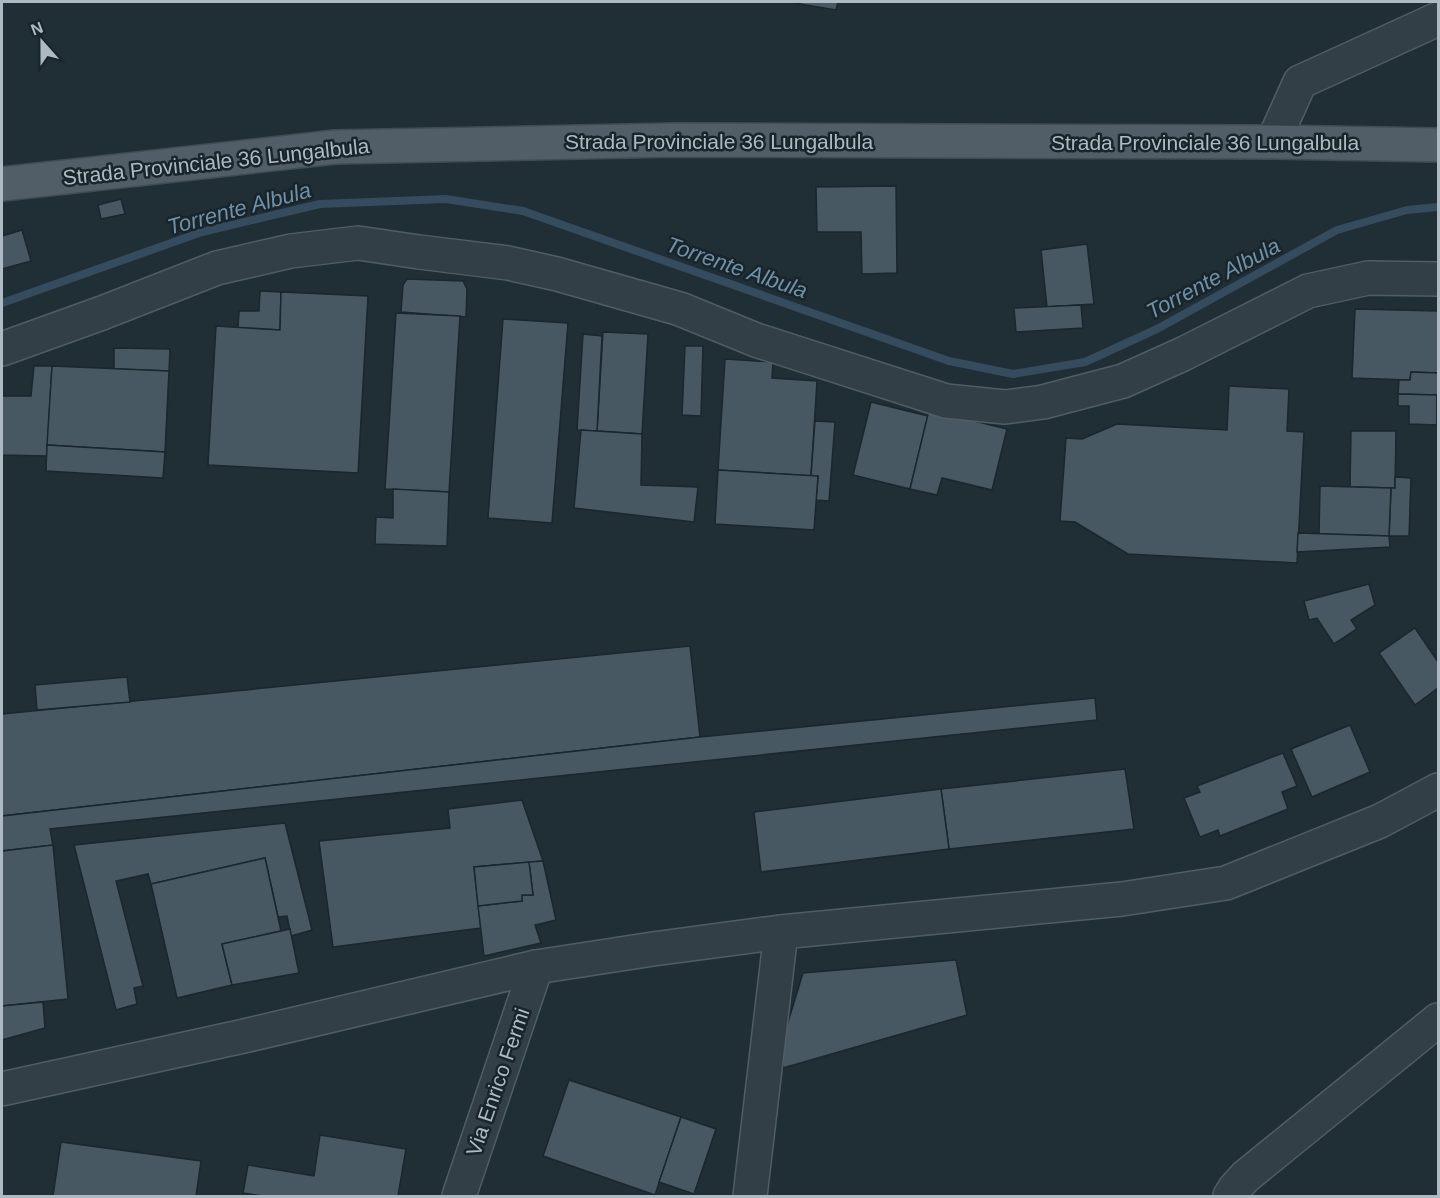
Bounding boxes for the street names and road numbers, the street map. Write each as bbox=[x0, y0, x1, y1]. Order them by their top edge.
street label: Strada Provinciale 36 Lungalbula bbox=[565, 130, 873, 153]
street label: Strada Provinciale 36 Lungalbula bbox=[1051, 131, 1359, 154]
street label: Strada Provinciale 36 Lungalbula bbox=[61, 134, 371, 189]
street label: Via Enrico Fermi bbox=[461, 1005, 534, 1159]

